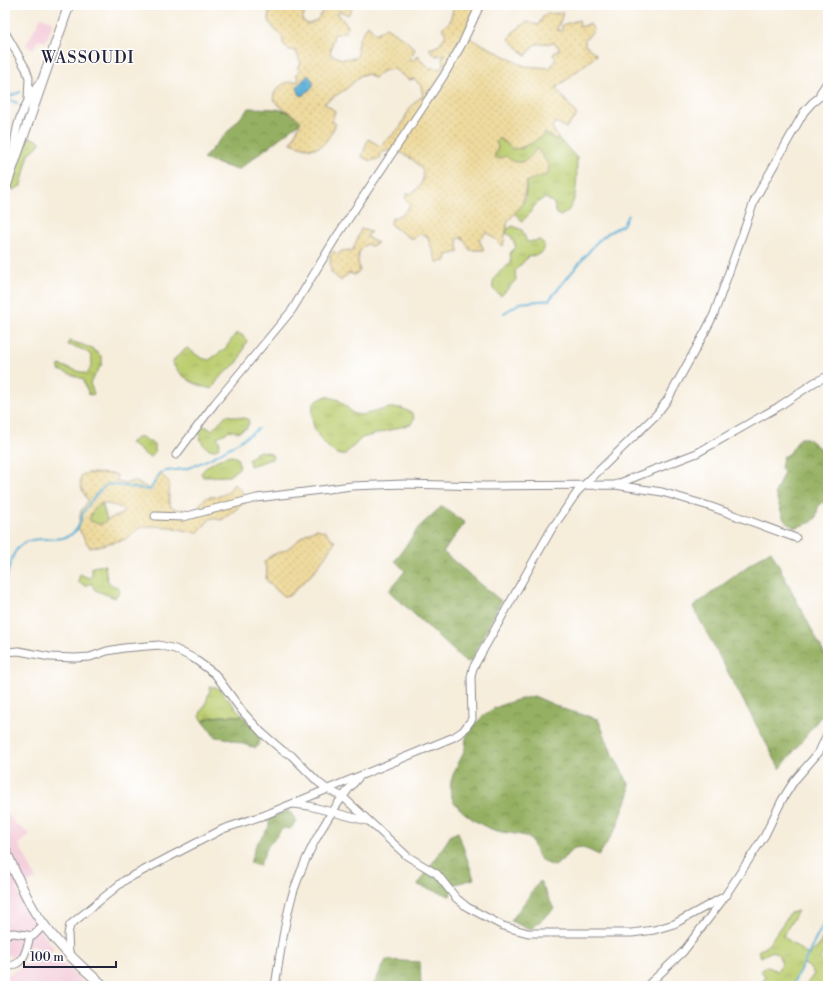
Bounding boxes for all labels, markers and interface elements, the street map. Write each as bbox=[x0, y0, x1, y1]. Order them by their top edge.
district label: WASSOUDI bbox=[40, 48, 135, 68]
scale bar bbox=[24, 943, 116, 969]
text: 100 m bbox=[30, 950, 64, 965]

